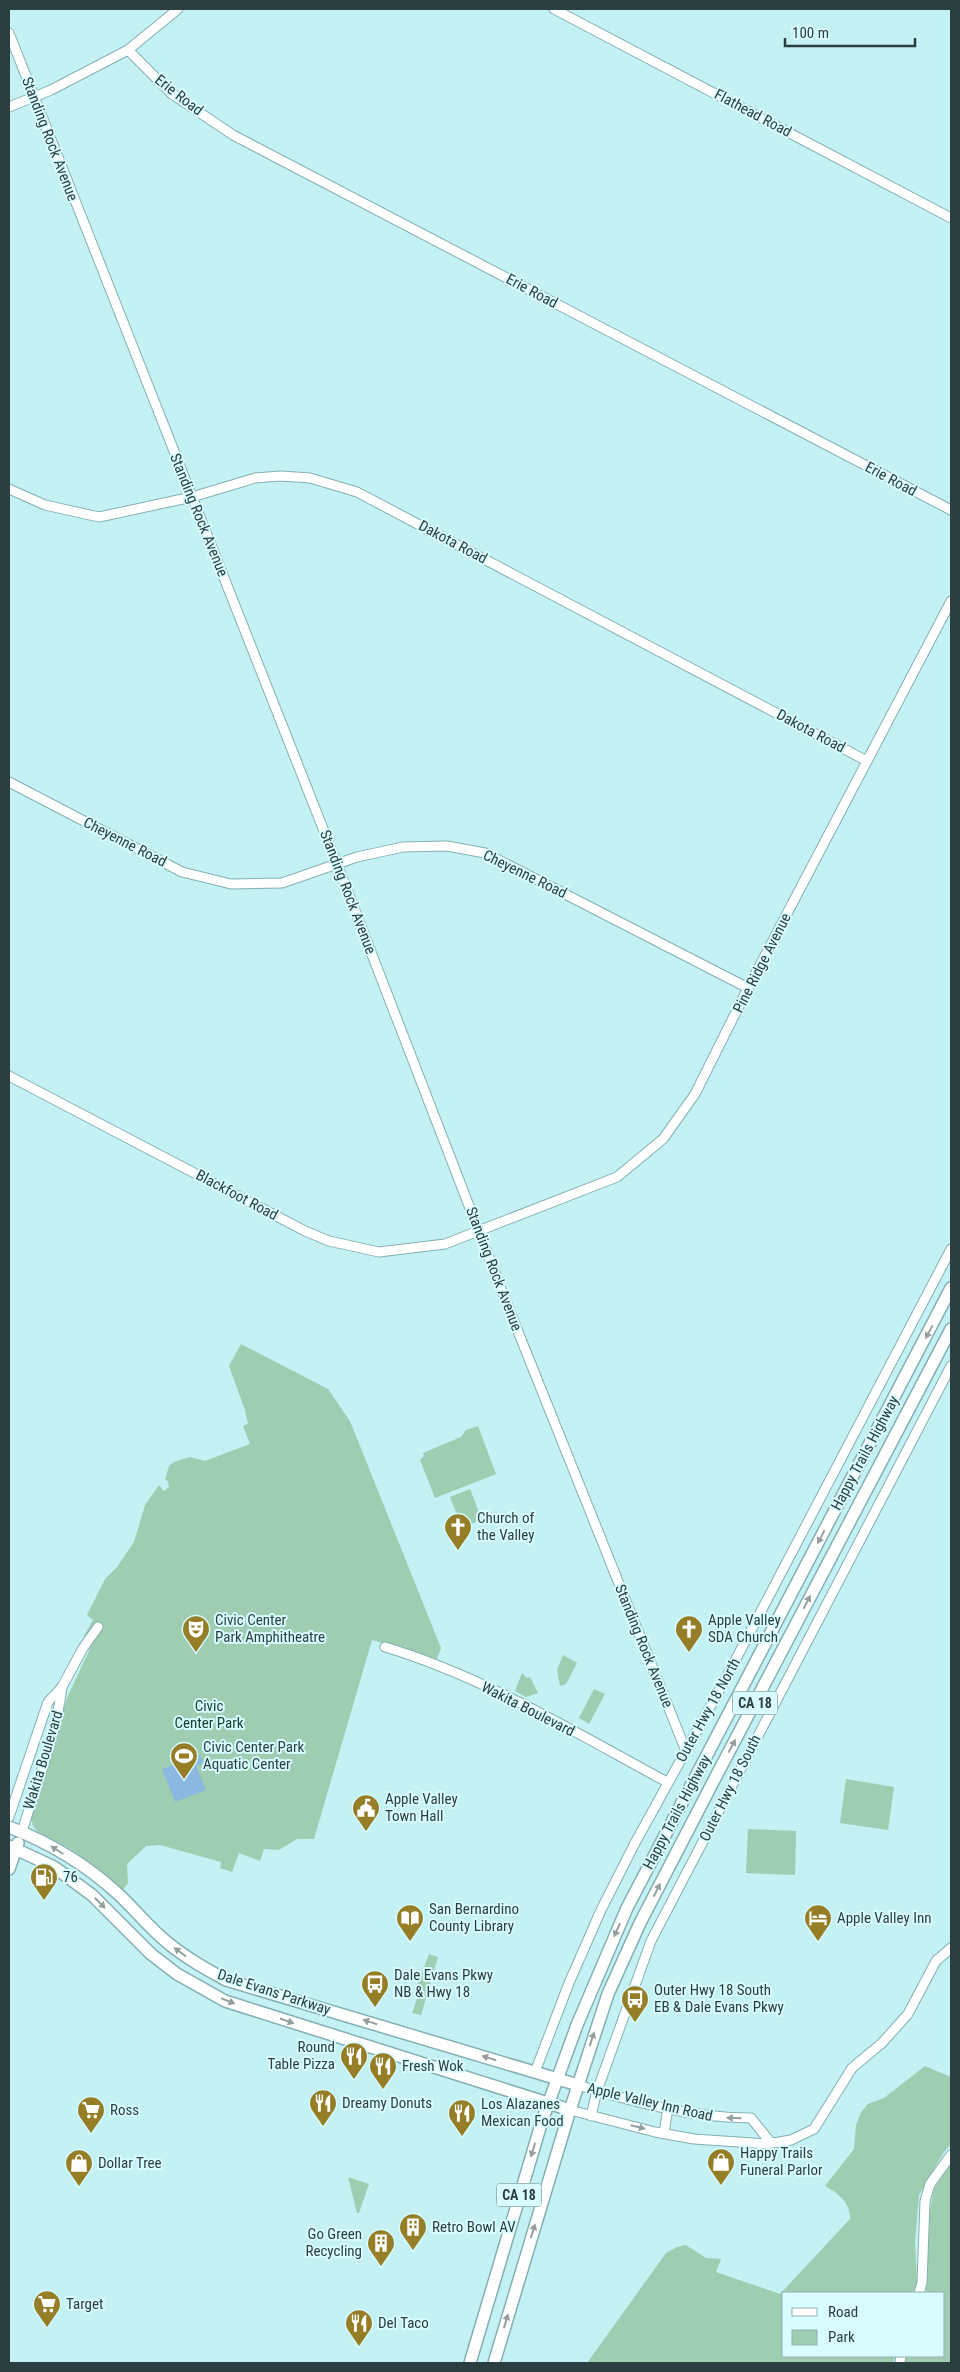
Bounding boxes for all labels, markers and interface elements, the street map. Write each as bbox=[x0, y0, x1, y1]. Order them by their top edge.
scale bar bbox=[785, 15, 915, 47]
text: 100 m bbox=[792, 24, 829, 42]
street label: Erie Road bbox=[151, 71, 207, 119]
street label: Standing Rock Avenue bbox=[18, 74, 82, 204]
street label: Flathead Road bbox=[711, 85, 795, 141]
street label: Erie Road bbox=[503, 270, 561, 312]
street label: Standing Rock Avenue bbox=[166, 451, 232, 579]
street label: Erie Road bbox=[862, 458, 920, 500]
street label: Dakota Road bbox=[416, 516, 490, 568]
street label: Dakota Road bbox=[774, 705, 848, 757]
street label: Cheyenne Road bbox=[80, 813, 170, 871]
street label: Standing Rock Avenue bbox=[316, 827, 380, 957]
street label: Cheyenne Road bbox=[480, 846, 570, 902]
street label: Pine Ridge Avenue bbox=[729, 910, 795, 1016]
street label: Blackfoot Road bbox=[193, 1166, 281, 1224]
street label: Standing Rock Avenue bbox=[462, 1204, 526, 1334]
one-way arrow bbox=[925, 1324, 933, 1339]
street label: Happy Trails Highway bbox=[827, 1393, 903, 1513]
place label: Church of the Valley bbox=[477, 1509, 535, 1544]
church icon: Church of the Valley bbox=[443, 1512, 473, 1551]
one-way arrow bbox=[816, 1531, 825, 1544]
street label: Standing Rock Avenue bbox=[611, 1582, 677, 1710]
one-way arrow bbox=[803, 1594, 811, 1609]
place label: Civic Center Park Amphitheatre bbox=[215, 1611, 325, 1646]
place label: Apple Valley SDA Church bbox=[708, 1611, 781, 1646]
theatre icon: Civic Center Park Amphitheatre bbox=[181, 1614, 211, 1653]
church icon: Apple Valley SDA Church bbox=[674, 1614, 704, 1653]
street label: Outer Hwy 18 North bbox=[672, 1655, 744, 1765]
street label: Wakita Boulevard bbox=[478, 1678, 578, 1740]
road number: CA 18 bbox=[732, 1692, 778, 1715]
park label: Civic Center Park bbox=[174, 1697, 244, 1732]
street label: Wakita Boulevard bbox=[19, 1708, 67, 1812]
street label: Outer Hwy 18 South bbox=[695, 1732, 765, 1844]
place label: Civic Center Park Aquatic Center bbox=[203, 1738, 304, 1773]
one-way arrow bbox=[728, 1739, 736, 1753]
sports icon: Civic Center Park Aquatic Center bbox=[169, 1741, 199, 1780]
street label: Happy Trails Highway bbox=[639, 1752, 715, 1872]
place label: Apple Valley Town Hall bbox=[385, 1790, 458, 1825]
public building icon: Apple Valley Town Hall bbox=[351, 1793, 381, 1832]
one-way arrow bbox=[51, 1846, 64, 1855]
fuel station icon: 76 bbox=[29, 1862, 59, 1901]
place label: 76 bbox=[63, 1868, 78, 1886]
one-way arrow bbox=[653, 1883, 661, 1897]
one-way arrow bbox=[94, 1897, 106, 1909]
place label: San Bernardino County Library bbox=[429, 1900, 519, 1935]
library icon: San Bernardino County Library bbox=[395, 1903, 425, 1942]
hotel icon: Apple Valley Inn bbox=[803, 1903, 833, 1942]
place label: Apple Valley Inn bbox=[837, 1909, 931, 1927]
one-way arrow bbox=[613, 1923, 621, 1937]
one-way arrow bbox=[173, 1947, 187, 1957]
street label: Dale Evans Parkway bbox=[215, 1965, 333, 2019]
place label: Dale Evans Pkwy NB & Hwy 18 bbox=[394, 1966, 493, 2001]
bus stop icon: Dale Evans Pkwy NB & Hwy 18 bbox=[360, 1969, 390, 2008]
place label: Outer Hwy 18 South EB & Dale Evans Pkwy bbox=[654, 1981, 784, 2016]
bus stop icon: Outer Hwy 18 South EB & Dale Evans Pkwy bbox=[620, 1984, 650, 2023]
one-way arrow bbox=[221, 1998, 235, 2006]
one-way arrow bbox=[279, 2018, 294, 2026]
one-way arrow bbox=[363, 2018, 378, 2026]
one-way arrow bbox=[589, 2031, 597, 2046]
place label: Round Table Pizza bbox=[267, 2038, 335, 2073]
restaurant icon: Round Table Pizza bbox=[339, 2041, 369, 2080]
restaurant icon: Fresh Wok bbox=[368, 2051, 398, 2090]
one-way arrow bbox=[481, 2054, 496, 2062]
place label: Fresh Wok bbox=[402, 2057, 464, 2075]
street label: Apple Valley Inn Road bbox=[586, 2079, 714, 2125]
restaurant icon: Dreamy Donuts bbox=[308, 2088, 338, 2127]
place label: Dreamy Donuts bbox=[342, 2094, 432, 2112]
supermarket icon: Ross bbox=[76, 2095, 106, 2134]
place label: Los Alazanes Mexican Food bbox=[481, 2095, 564, 2130]
restaurant icon: Los Alazanes Mexican Food bbox=[447, 2098, 477, 2137]
place label: Ross bbox=[110, 2101, 139, 2119]
one-way arrow bbox=[726, 2114, 742, 2122]
one-way arrow bbox=[630, 2124, 645, 2132]
one-way arrow bbox=[528, 2142, 536, 2157]
place label: Happy Trails Funeral Parlor bbox=[740, 2144, 823, 2179]
shop icon: Happy Trails Funeral Parlor bbox=[706, 2147, 736, 2186]
shop icon: Dollar Tree bbox=[64, 2148, 94, 2187]
place label: Dollar Tree bbox=[98, 2154, 162, 2172]
road number: CA 18 bbox=[496, 2184, 542, 2206]
building icon: Retro Bowl AV bbox=[398, 2212, 428, 2251]
place label: Retro Bowl AV bbox=[432, 2218, 516, 2236]
one-way arrow bbox=[530, 2224, 538, 2239]
place label: Go Green Recycling bbox=[305, 2225, 362, 2260]
building icon: Go Green Recycling bbox=[366, 2228, 396, 2267]
supermarket icon: Target bbox=[32, 2289, 62, 2328]
legend bbox=[782, 2292, 945, 2357]
place label: Target bbox=[66, 2295, 103, 2313]
text: Road bbox=[828, 2303, 858, 2321]
restaurant icon: Del Taco bbox=[344, 2308, 374, 2347]
one-way arrow bbox=[503, 2313, 511, 2328]
place label: Del Taco bbox=[378, 2314, 429, 2332]
text: Park bbox=[828, 2328, 855, 2346]

